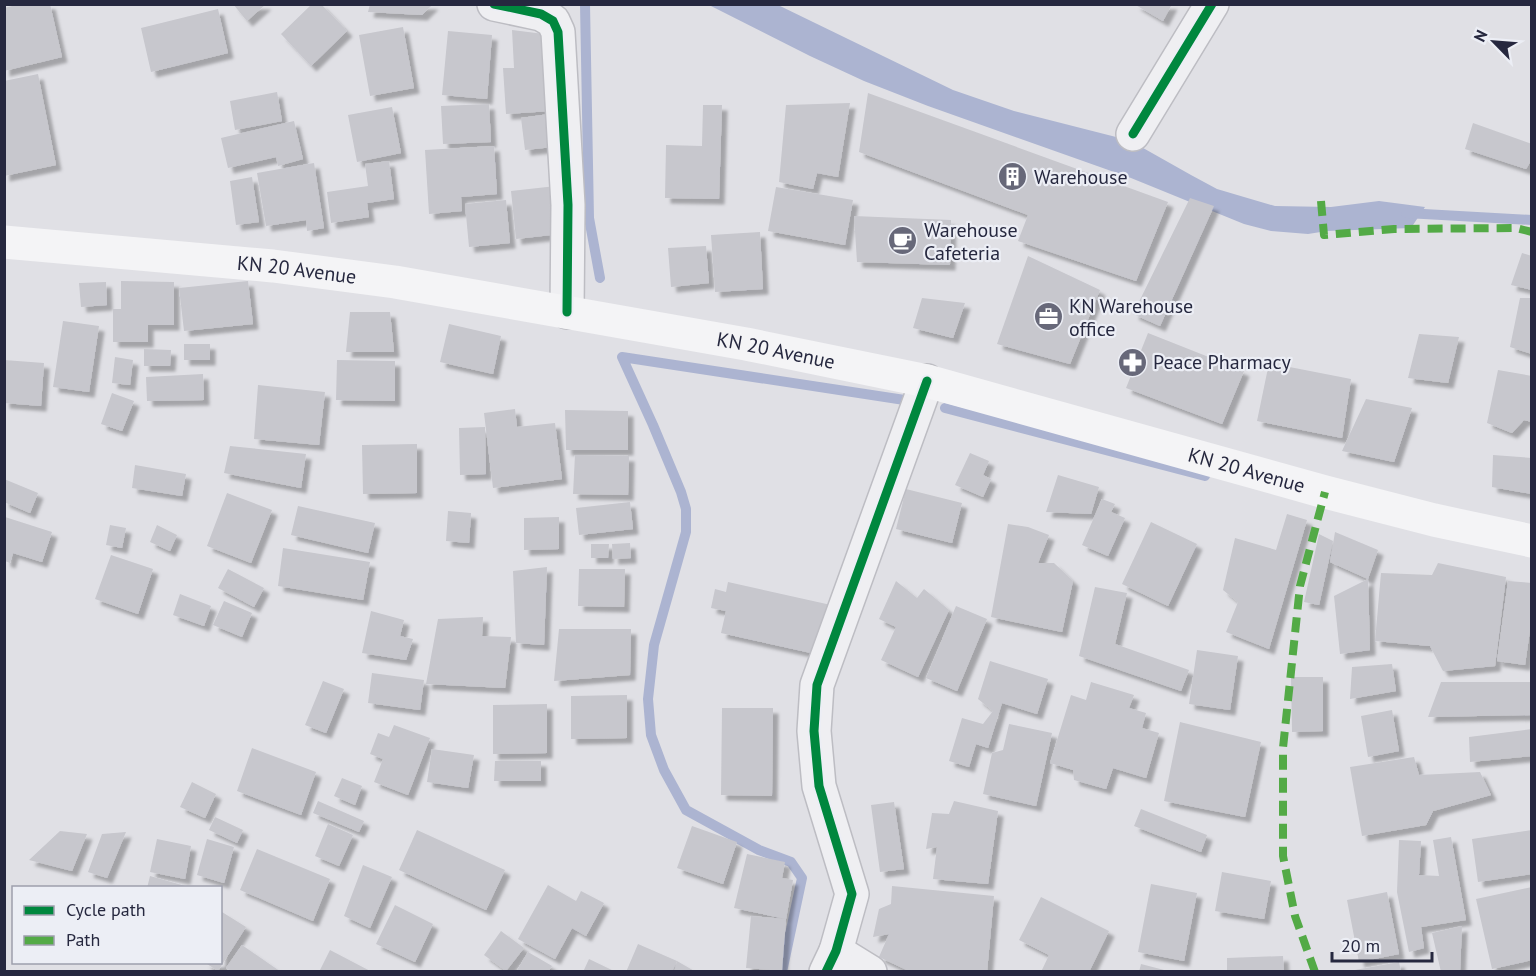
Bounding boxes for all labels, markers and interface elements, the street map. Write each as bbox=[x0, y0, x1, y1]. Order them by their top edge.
north arrow bbox=[1464, 12, 1524, 72]
text: N bbox=[1469, 27, 1492, 45]
building icon: Warehouse bbox=[997, 161, 1029, 193]
place label: Warehouse bbox=[1034, 164, 1128, 190]
place label: Warehouse Cafeteria bbox=[924, 217, 1018, 266]
cafe icon: Warehouse Cafeteria bbox=[887, 225, 919, 257]
street label: KN 20 Avenue bbox=[236, 250, 358, 290]
place label: KN Warehouse office bbox=[1069, 293, 1193, 342]
office icon: KN Warehouse office bbox=[1032, 301, 1064, 333]
street label: KN 20 Avenue bbox=[715, 326, 837, 375]
pharmacy icon: Peace Pharmacy bbox=[1116, 346, 1148, 378]
place label: Peace Pharmacy bbox=[1153, 349, 1291, 375]
street label: KN 20 Avenue bbox=[1185, 441, 1308, 499]
legend bbox=[12, 886, 222, 964]
text: Cycle path bbox=[66, 898, 146, 921]
scale bar bbox=[1332, 925, 1432, 963]
text: Path bbox=[66, 928, 100, 951]
text: 20 m bbox=[1341, 934, 1380, 957]

